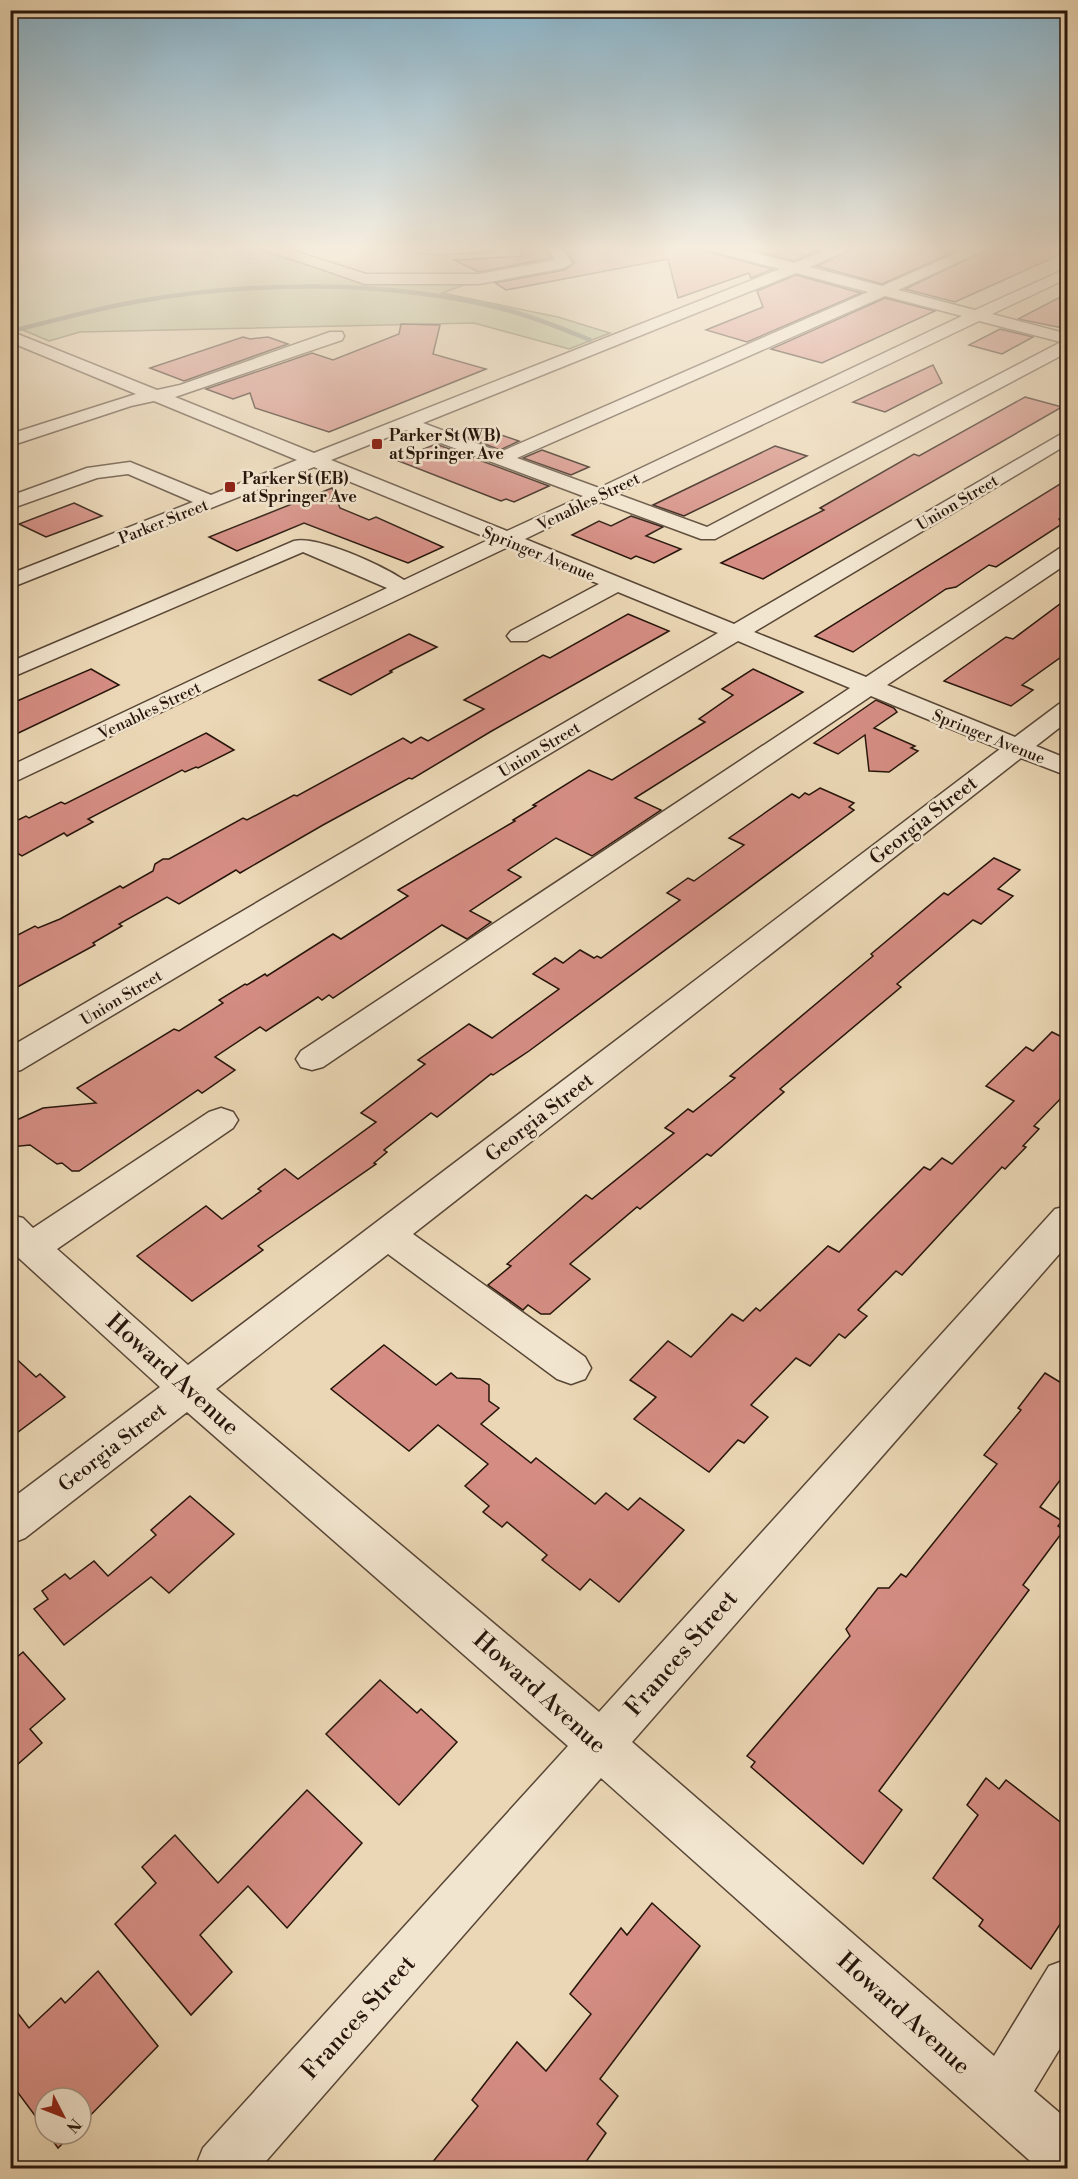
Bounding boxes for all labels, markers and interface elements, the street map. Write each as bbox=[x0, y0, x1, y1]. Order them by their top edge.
place label: Parker St (WB) at Springer Ave bbox=[389, 426, 504, 464]
marker: Parker St (WB) at Springer Ave bbox=[370, 437, 384, 451]
street label: Venables Street bbox=[533, 468, 643, 536]
place label: Parker St (EB) at Springer Ave bbox=[242, 469, 357, 507]
street label: Union Street bbox=[913, 471, 1002, 535]
marker: Parker St (EB) at Springer Ave bbox=[223, 480, 237, 494]
street label: Parker Street bbox=[116, 495, 211, 549]
street label: Springer Avenue bbox=[479, 522, 598, 586]
street label: Venables Street bbox=[94, 677, 204, 745]
street label: Springer Avenue bbox=[929, 705, 1048, 769]
street label: Union Street bbox=[495, 718, 584, 782]
street label: Georgia Street bbox=[865, 771, 983, 871]
street label: Union Street bbox=[77, 966, 166, 1030]
street label: Georgia Street bbox=[481, 1068, 599, 1168]
street label: Howard Avenue bbox=[100, 1307, 245, 1442]
street label: Georgia Street bbox=[54, 1398, 172, 1498]
street label: Frances Street bbox=[619, 1584, 745, 1723]
street label: Howard Avenue bbox=[467, 1625, 612, 1760]
street label: Howard Avenue bbox=[831, 1946, 976, 2081]
street label: Frances Street bbox=[295, 1949, 423, 2086]
north arrow bbox=[33, 2086, 93, 2146]
text: N bbox=[62, 2114, 85, 2137]

